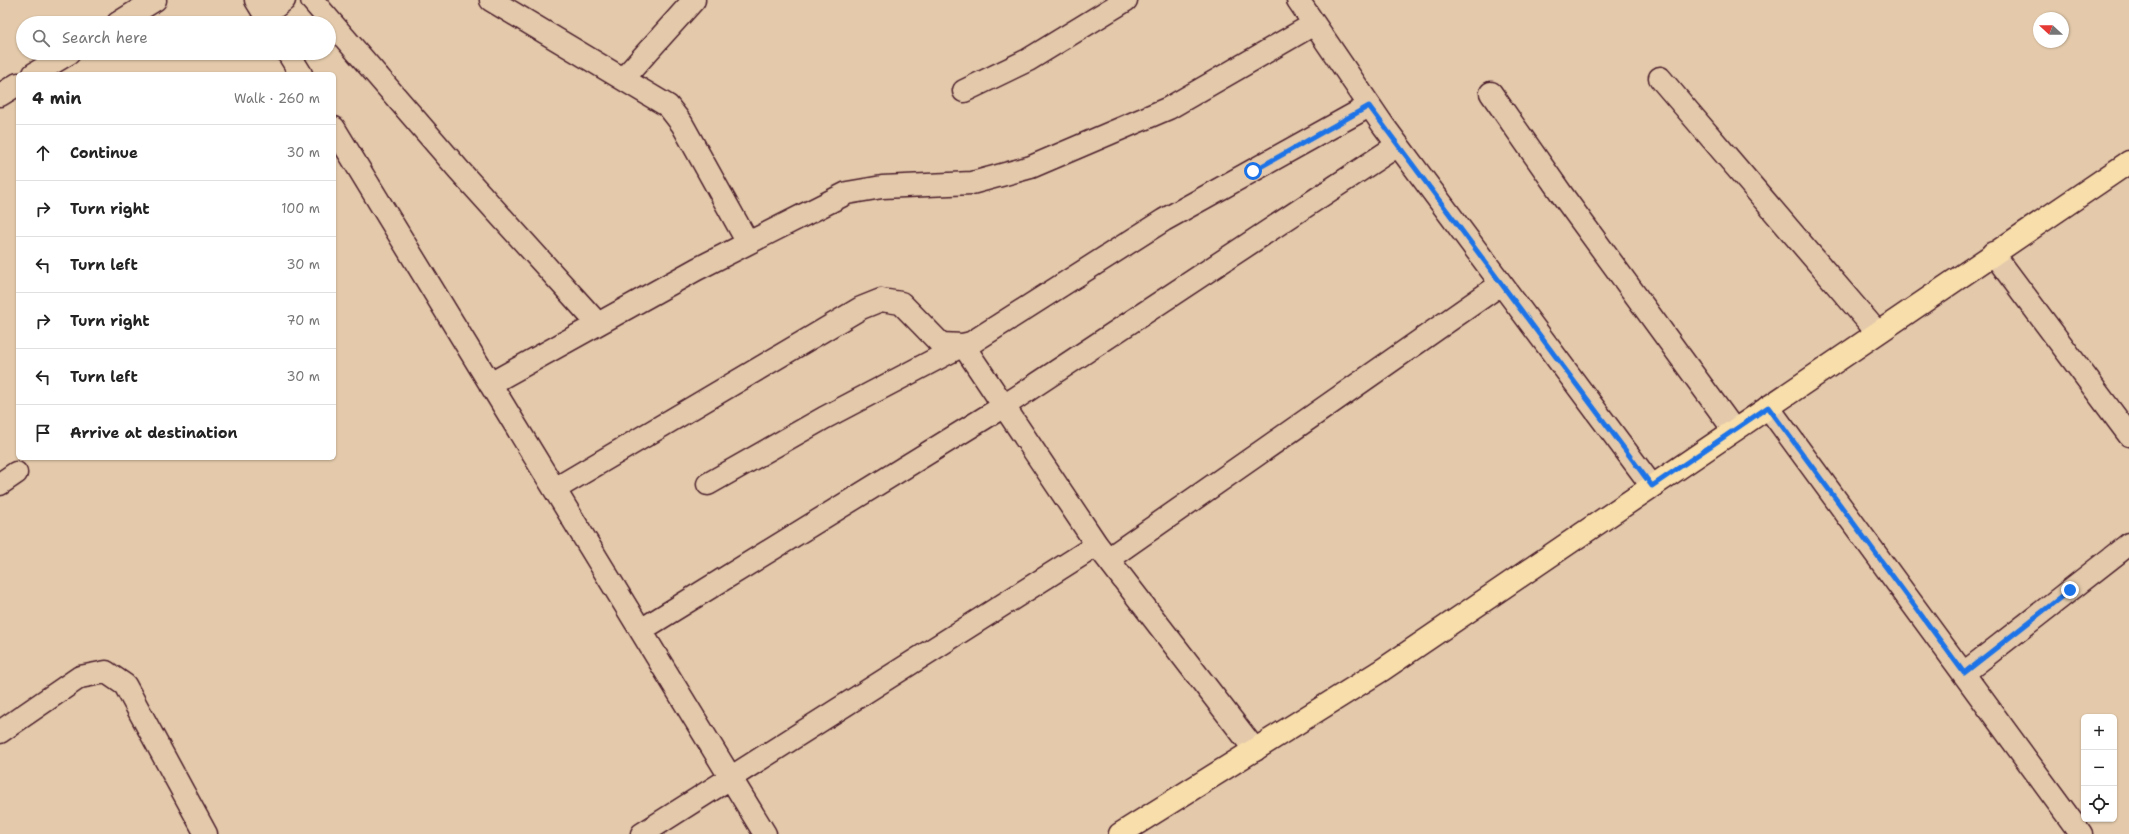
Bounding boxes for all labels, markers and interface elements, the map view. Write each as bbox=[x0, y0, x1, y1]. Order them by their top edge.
north arrow bbox=[2033, 12, 2069, 48]
search box bbox=[16, 16, 336, 60]
icon: search bbox=[30, 27, 52, 49]
text: Search here bbox=[62, 28, 148, 48]
text: 4 min bbox=[32, 87, 82, 109]
text: Walk · 260 m bbox=[234, 90, 320, 107]
icon: ahead bbox=[32, 142, 54, 164]
text: Continue bbox=[70, 143, 138, 163]
text: 30 m bbox=[286, 144, 320, 161]
route start bbox=[1244, 162, 1262, 180]
icon: right bbox=[32, 198, 54, 220]
text: Turn right bbox=[70, 199, 150, 219]
text: 100 m bbox=[281, 200, 320, 217]
icon: left bbox=[32, 254, 54, 276]
text: Turn left bbox=[70, 255, 138, 275]
text: 30 m bbox=[286, 256, 320, 273]
icon: right bbox=[32, 310, 54, 332]
text: Turn right bbox=[70, 311, 150, 331]
text: 70 m bbox=[286, 312, 320, 329]
icon: left bbox=[32, 366, 54, 388]
text: Turn left bbox=[70, 367, 138, 387]
text: 30 m bbox=[286, 368, 320, 385]
icon: arrive bbox=[32, 422, 54, 444]
text: Arrive at destination bbox=[70, 423, 238, 443]
route end bbox=[2061, 581, 2079, 599]
map controls bbox=[2081, 714, 2117, 822]
button: + bbox=[2081, 714, 2117, 750]
button: − bbox=[2081, 750, 2117, 786]
button: locate bbox=[2081, 786, 2117, 822]

